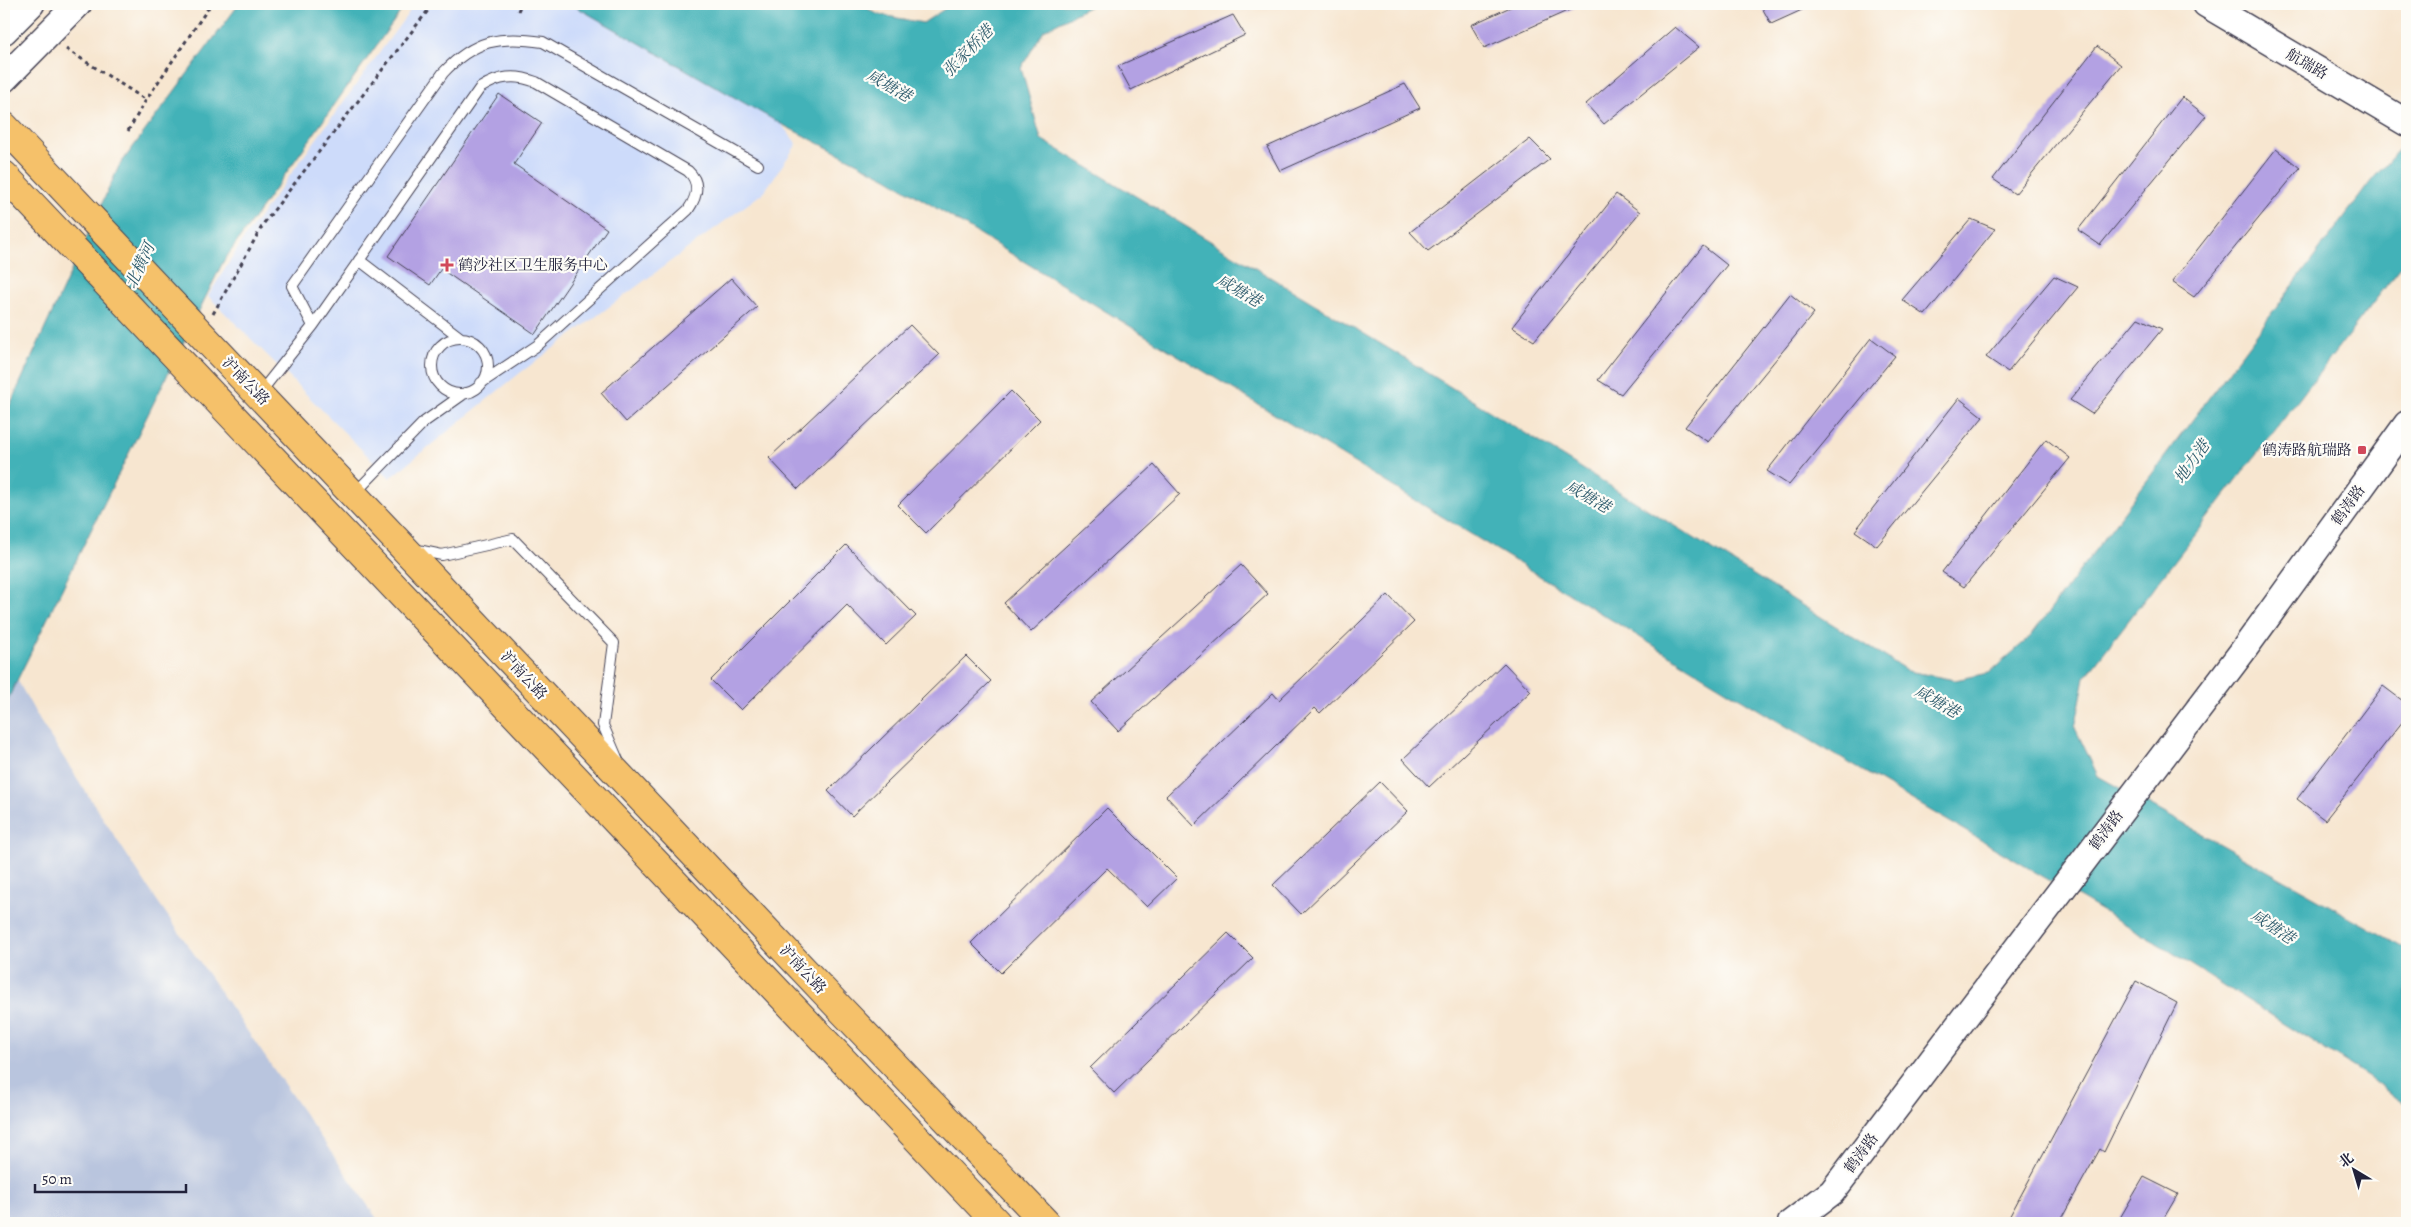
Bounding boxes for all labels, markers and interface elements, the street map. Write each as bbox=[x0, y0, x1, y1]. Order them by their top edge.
water label: 张家桥港 bbox=[938, 19, 1000, 82]
street label: 航瑞路 bbox=[2283, 44, 2331, 84]
water label: 咸塘港 bbox=[863, 64, 917, 109]
water label: 北横河 bbox=[120, 237, 161, 292]
place label: 鹤沙社区卫生服务中心 bbox=[458, 255, 608, 275]
marker: 鹤沙社区卫生服务中心 bbox=[440, 258, 454, 272]
water label: 咸塘港 bbox=[1213, 269, 1267, 314]
street label: 沪南公路 bbox=[218, 352, 274, 410]
water label: 地力港 bbox=[2169, 434, 2216, 488]
place label: 鹤涛路航瑞路 bbox=[2262, 440, 2352, 460]
marker: 鹤涛路航瑞路 bbox=[2356, 444, 2368, 456]
water label: 咸塘港 bbox=[1562, 475, 1616, 520]
street label: 鹤涛路 bbox=[2327, 481, 2369, 529]
street label: 沪南公路 bbox=[496, 646, 552, 704]
water label: 咸塘港 bbox=[1911, 680, 1965, 725]
street label: 鹤涛路 bbox=[2084, 806, 2128, 854]
water label: 咸塘港 bbox=[2247, 904, 2301, 951]
street label: 沪南公路 bbox=[775, 940, 831, 998]
street label: 鹤涛路 bbox=[1839, 1129, 1883, 1177]
north arrow bbox=[2328, 1144, 2378, 1194]
text: 北 bbox=[2335, 1148, 2358, 1172]
scale bar bbox=[35, 1162, 186, 1194]
text: 50 m bbox=[42, 1169, 72, 1189]

